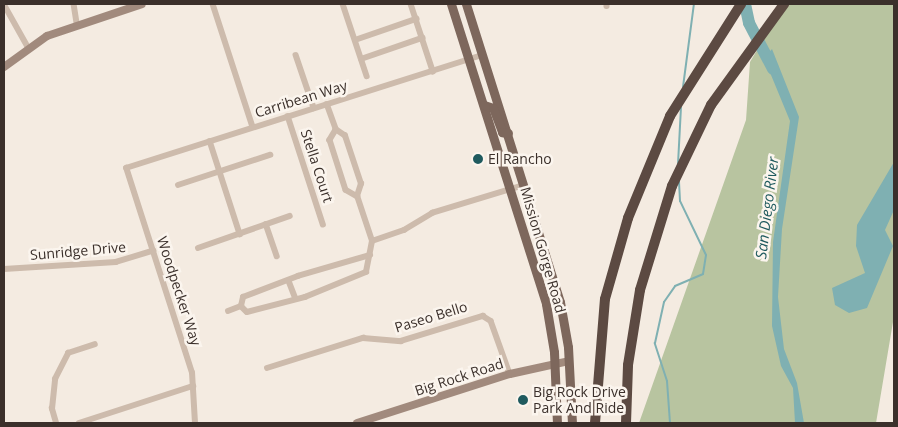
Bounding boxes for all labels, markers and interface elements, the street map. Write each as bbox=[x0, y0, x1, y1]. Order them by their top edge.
street label: Carribean Way bbox=[253, 77, 349, 121]
street label: Stella Court bbox=[297, 127, 337, 205]
place label: El Rancho bbox=[488, 151, 552, 167]
marker: El Rancho bbox=[472, 153, 484, 165]
water label: San Diego River bbox=[752, 156, 782, 260]
street label: Mission Gorge Road bbox=[517, 185, 569, 315]
street label: Woodpecker Way bbox=[153, 234, 205, 348]
street label: Sunridge Drive bbox=[29, 238, 127, 264]
street label: Paseo Bello bbox=[393, 298, 469, 336]
street label: Big Rock Road bbox=[413, 355, 505, 399]
place label: Big Rock Drive Park And Ride bbox=[533, 384, 626, 417]
marker: Big Rock Drive Park And Ride bbox=[517, 394, 529, 406]

